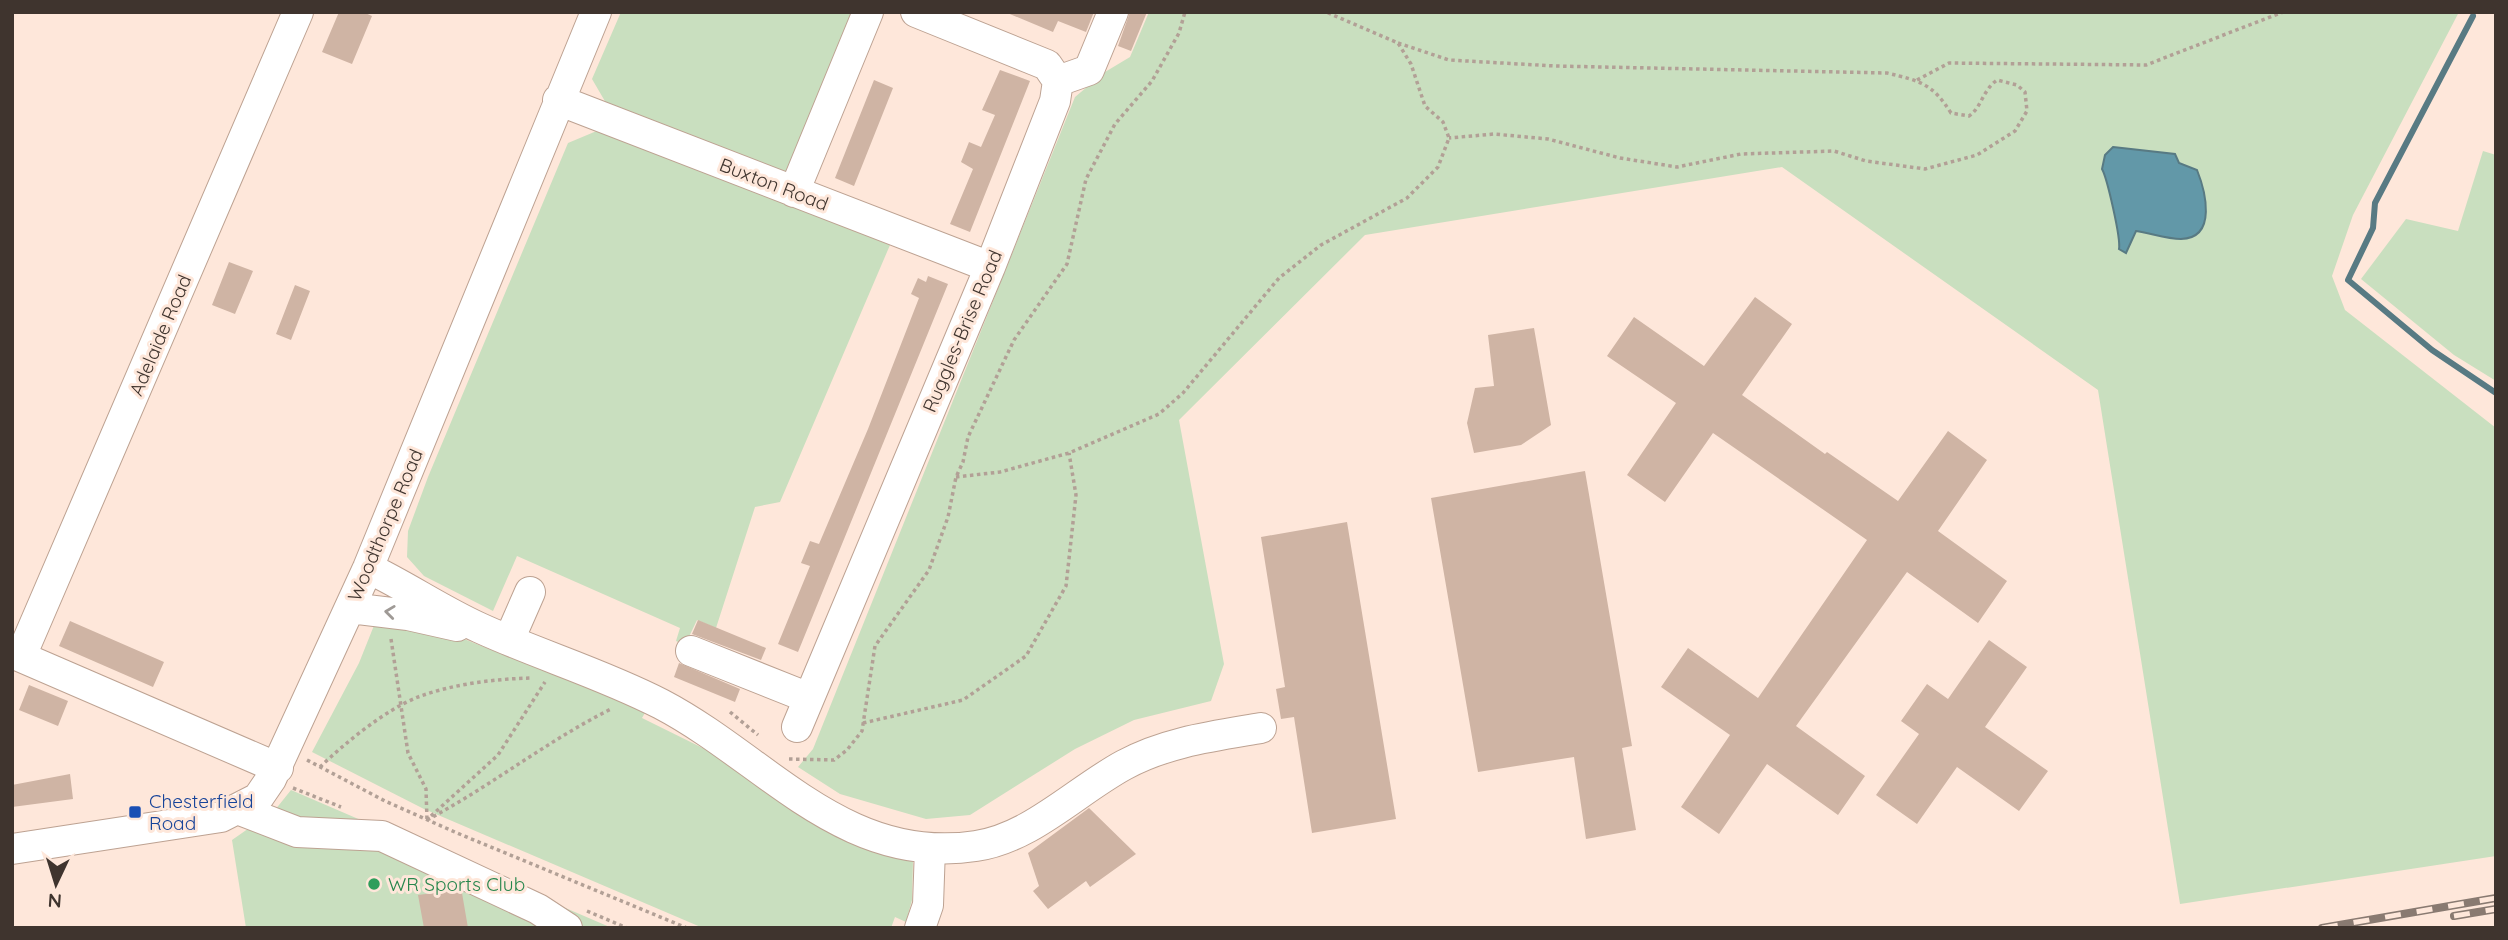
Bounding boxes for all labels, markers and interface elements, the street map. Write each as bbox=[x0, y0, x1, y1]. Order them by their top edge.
street label: Buxton Road bbox=[716, 152, 832, 216]
street label: Ruggles-Brise Road bbox=[917, 246, 1007, 416]
street label: Adelaide Road bbox=[124, 271, 196, 399]
street label: Woodthorpe Road bbox=[342, 445, 428, 605]
one-way arrow bbox=[385, 605, 396, 620]
place label: Chesterfield Road bbox=[149, 789, 254, 835]
marker: Chesterfield Road bbox=[127, 804, 143, 820]
north arrow bbox=[21, 849, 91, 919]
place label: WR Sports Club bbox=[388, 872, 525, 896]
marker: WR Sports Club bbox=[366, 876, 382, 892]
text: N bbox=[47, 889, 63, 913]

